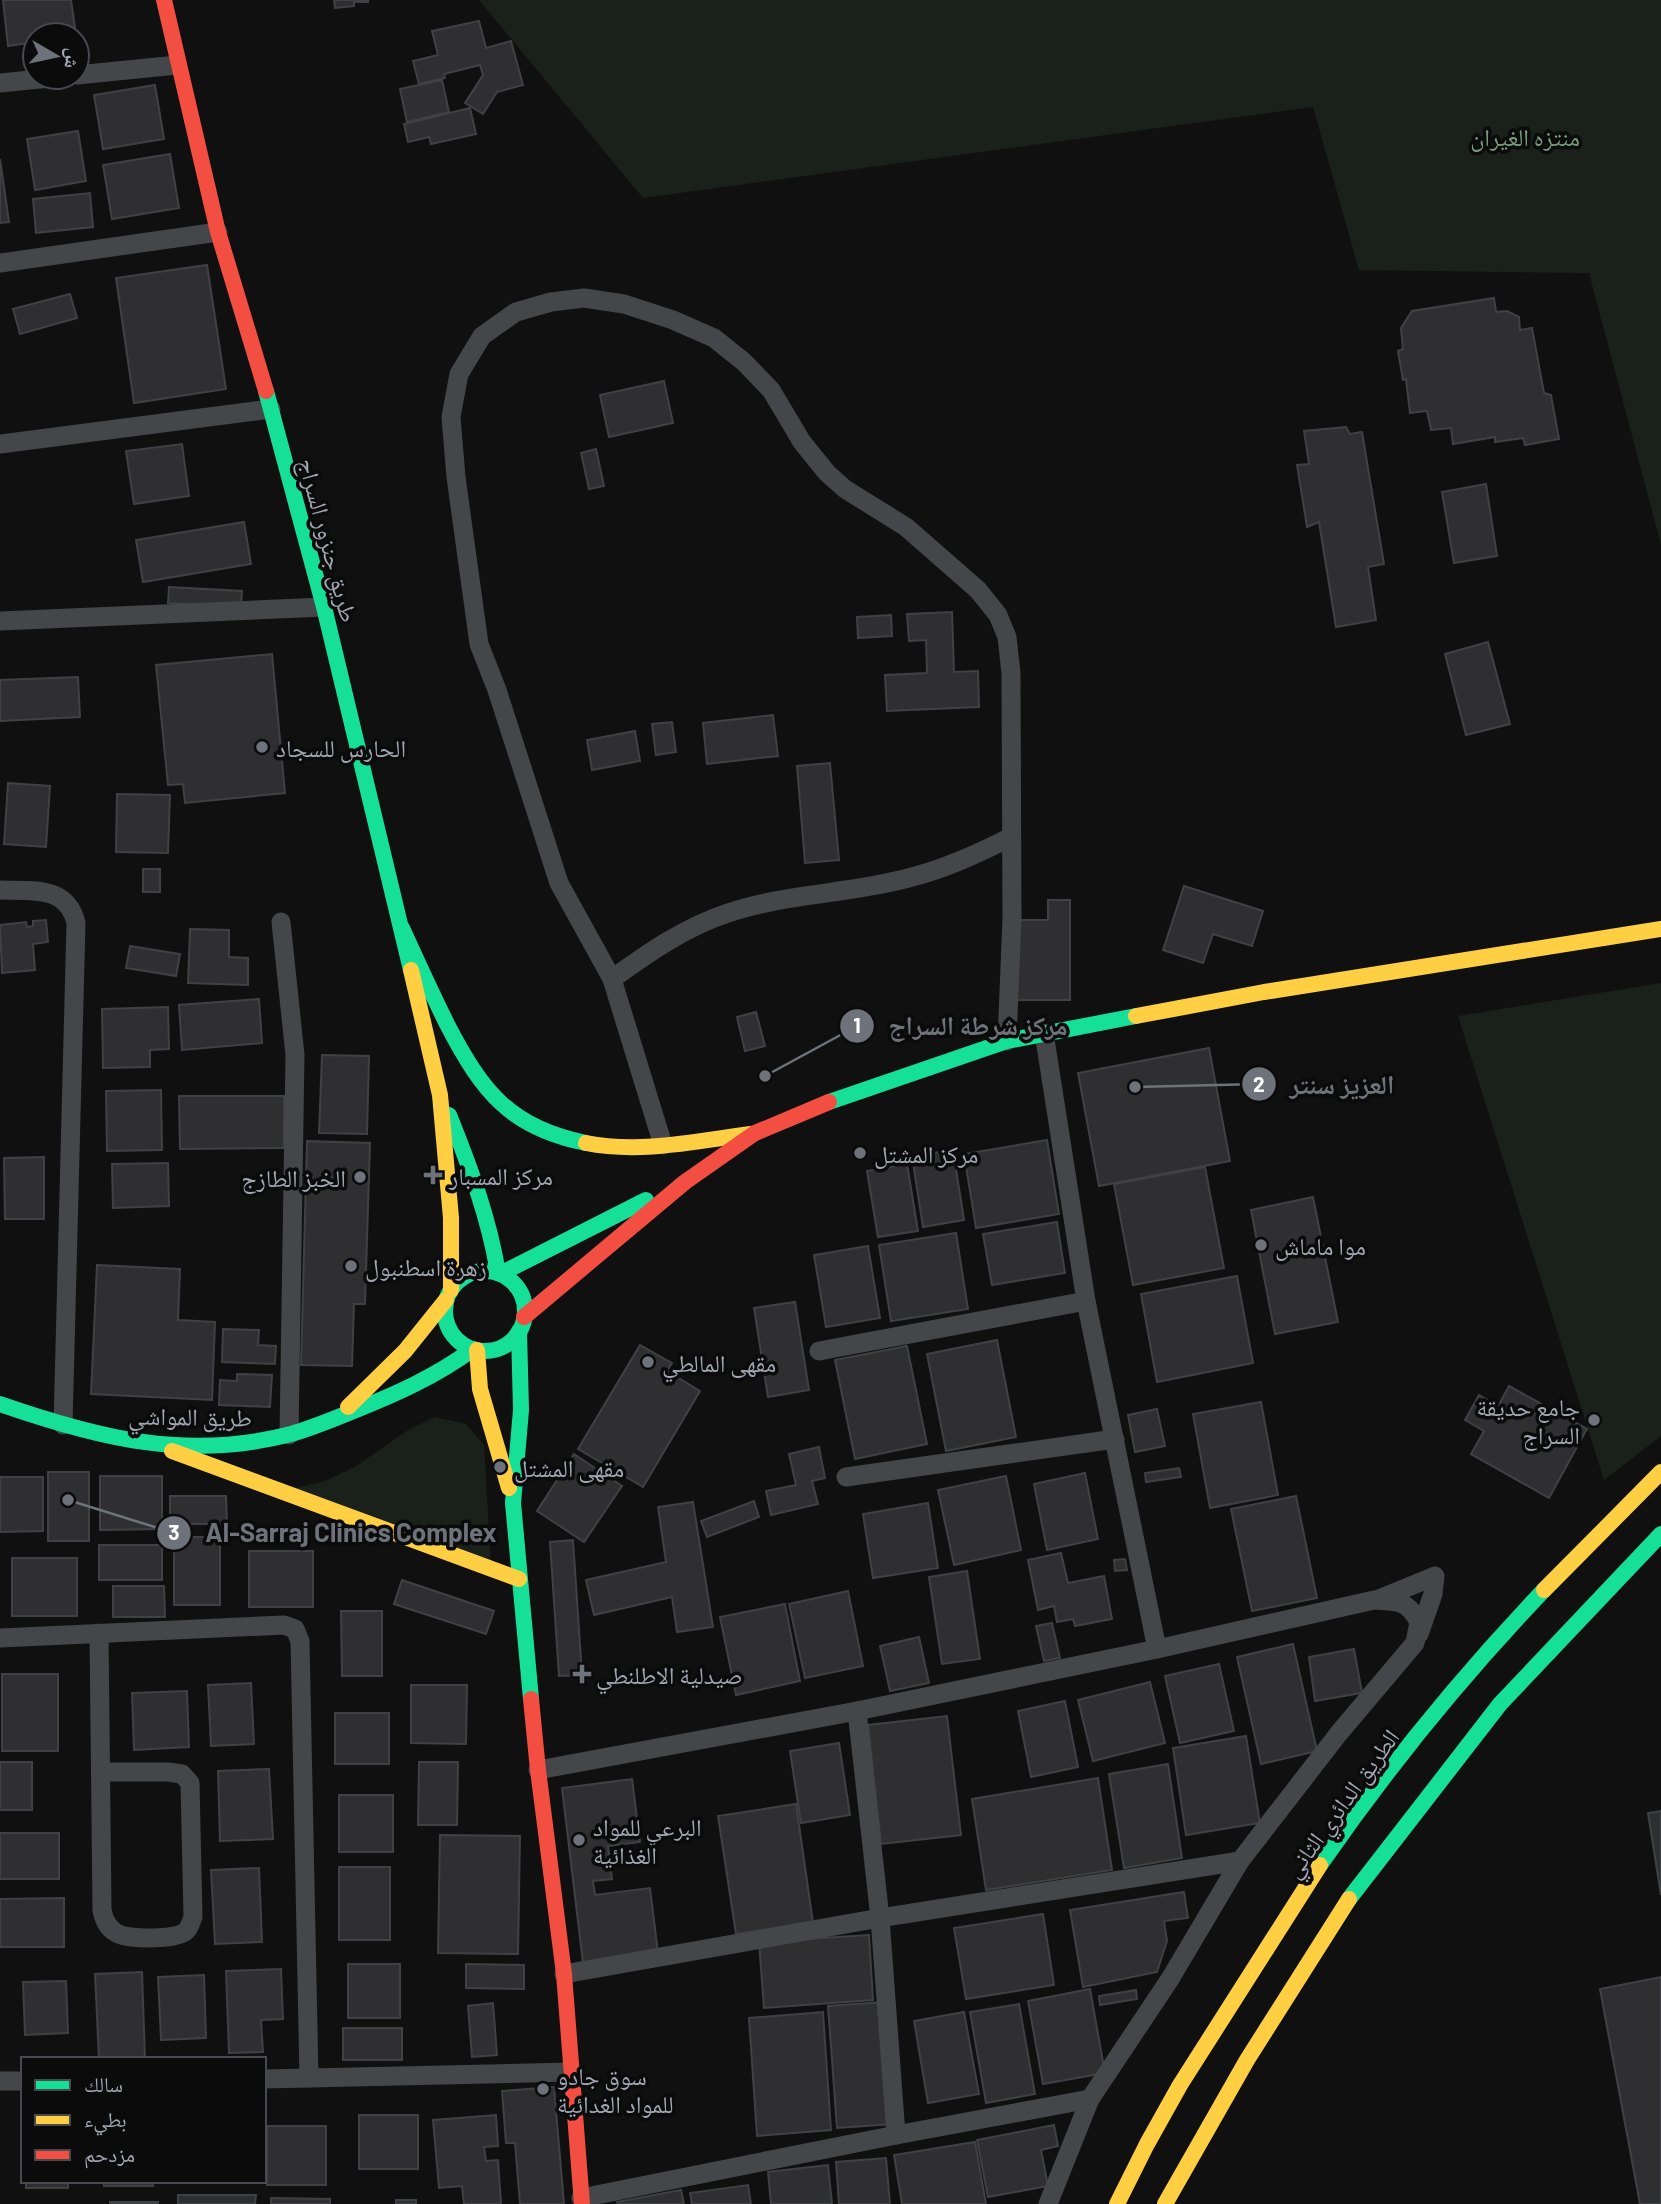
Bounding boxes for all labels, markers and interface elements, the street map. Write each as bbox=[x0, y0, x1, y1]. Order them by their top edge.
north arrow bbox=[21, 21, 91, 91]
text: ش bbox=[59, 47, 86, 70]
park label: منتزه الغيران bbox=[1470, 122, 1580, 152]
street label: طريق جنزور السراج bbox=[291, 455, 365, 626]
place label: الحارس للسجاد bbox=[276, 733, 406, 763]
marker: الحارس للسجاد bbox=[254, 739, 270, 755]
callout: مركز شرطة السراج bbox=[839, 1003, 1081, 1050]
text: مركز شرطة السراج bbox=[888, 1009, 1068, 1042]
text: 1 bbox=[853, 1012, 861, 1037]
callout: العزيز سنتر bbox=[1241, 1061, 1409, 1108]
text: العزيز سنتر bbox=[1289, 1068, 1394, 1100]
text: 2 bbox=[1253, 1071, 1265, 1096]
place label: مركز المشتل bbox=[874, 1139, 979, 1169]
marker: مركز المشتل bbox=[852, 1145, 868, 1161]
place label: مركز المسبار bbox=[448, 1161, 553, 1190]
place label: الخبز الطازج bbox=[241, 1163, 346, 1194]
marker: مركز المسبار bbox=[423, 1165, 443, 1185]
marker: الخبز الطازج bbox=[352, 1169, 368, 1185]
place label: موا ماماش bbox=[1275, 1231, 1366, 1261]
marker: موا ماماش bbox=[1253, 1237, 1269, 1253]
place label: زهرة اسطنبول bbox=[365, 1252, 487, 1282]
marker: زهرة اسطنبول bbox=[343, 1258, 359, 1274]
place label: مقهى المالطي bbox=[662, 1348, 776, 1383]
marker: مقهى المالطي bbox=[640, 1354, 656, 1370]
place label: جامع حديقة السراج bbox=[1476, 1392, 1580, 1451]
street label: طريق المواشي bbox=[128, 1400, 252, 1438]
marker: جامع حديقة السراج bbox=[1586, 1412, 1602, 1428]
place label: مقهى المشتل bbox=[514, 1453, 624, 1483]
marker: مقهى المشتل bbox=[492, 1459, 508, 1475]
callout: Al-Sarraj Clinics Complex bbox=[157, 1509, 511, 1556]
text: Al-Sarraj Clinics Complex bbox=[205, 1516, 497, 1547]
text: 3 bbox=[168, 1519, 180, 1544]
place label: صيدلية الاطلنطي bbox=[596, 1660, 743, 1695]
marker: صيدلية الاطلنطي bbox=[574, 1666, 590, 1682]
street label: الطريق الدائري الثاني bbox=[1277, 1723, 1410, 1886]
place label: البرعي للمواد الغذائية bbox=[593, 1812, 702, 1869]
marker: البرعي للمواد الغذائية bbox=[571, 1832, 587, 1848]
legend bbox=[21, 2057, 266, 2183]
place label: سوق جادو للمواد الغدائية bbox=[557, 2061, 673, 2118]
text: سالك bbox=[84, 2071, 123, 2096]
marker: سوق جادو للمواد الغدائية bbox=[535, 2081, 551, 2097]
text: بطيء bbox=[84, 2106, 127, 2136]
text: مزدحم bbox=[84, 2141, 135, 2169]

